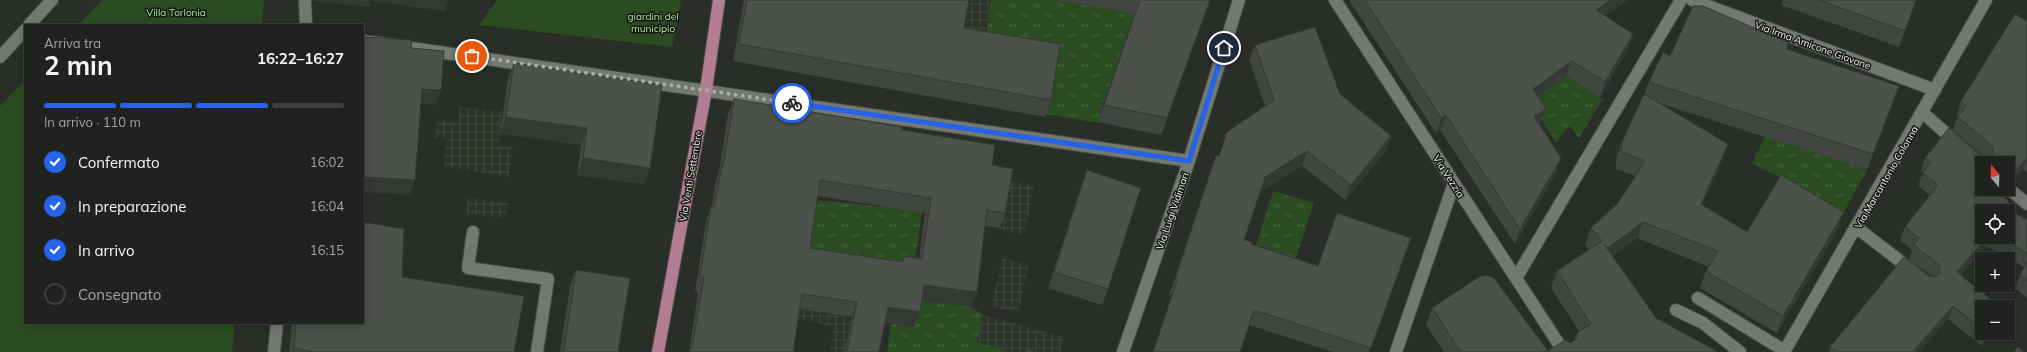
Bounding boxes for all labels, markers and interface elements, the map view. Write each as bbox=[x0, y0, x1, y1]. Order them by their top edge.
park label: Villa Torlonia bbox=[146, 6, 206, 19]
park label: giardini del municipio bbox=[627, 10, 679, 35]
street label: Via Irma Amicone Giovane bbox=[1753, 18, 1873, 73]
pin bbox=[1207, 31, 1241, 65]
text: Arriva tra bbox=[44, 35, 101, 51]
icon: home bbox=[1213, 37, 1235, 59]
pin bbox=[455, 39, 489, 73]
icon: bag bbox=[461, 45, 483, 67]
text: 2 min bbox=[44, 49, 113, 82]
text: 16:22–16:27 bbox=[257, 49, 344, 68]
courier bbox=[772, 83, 812, 123]
icon: bike bbox=[781, 92, 803, 114]
text: In arrivo · 110 m bbox=[44, 114, 141, 130]
street label: Via Marcantonio Colonna bbox=[1852, 123, 1921, 231]
street label: Via Venti Settembre bbox=[676, 130, 705, 222]
icon: check bbox=[44, 151, 66, 173]
street label: Via Vezzia bbox=[1430, 152, 1467, 200]
text: Confermato bbox=[78, 153, 159, 172]
text: 16:02 bbox=[310, 154, 344, 170]
north arrow bbox=[1975, 156, 2015, 196]
map controls bbox=[1975, 156, 2015, 340]
street label: Via Luigi Vidimari bbox=[1153, 171, 1192, 252]
icon: check bbox=[44, 195, 66, 217]
text: In preparazione bbox=[78, 197, 186, 216]
text: 16:04 bbox=[310, 198, 344, 214]
button: locate bbox=[1975, 204, 2015, 244]
icon: check bbox=[44, 239, 66, 261]
text: In arrivo bbox=[78, 241, 134, 260]
text: 16:15 bbox=[310, 242, 344, 258]
button: + bbox=[1975, 252, 2015, 292]
text: Consegnato bbox=[78, 285, 161, 304]
button: − bbox=[1975, 300, 2015, 340]

